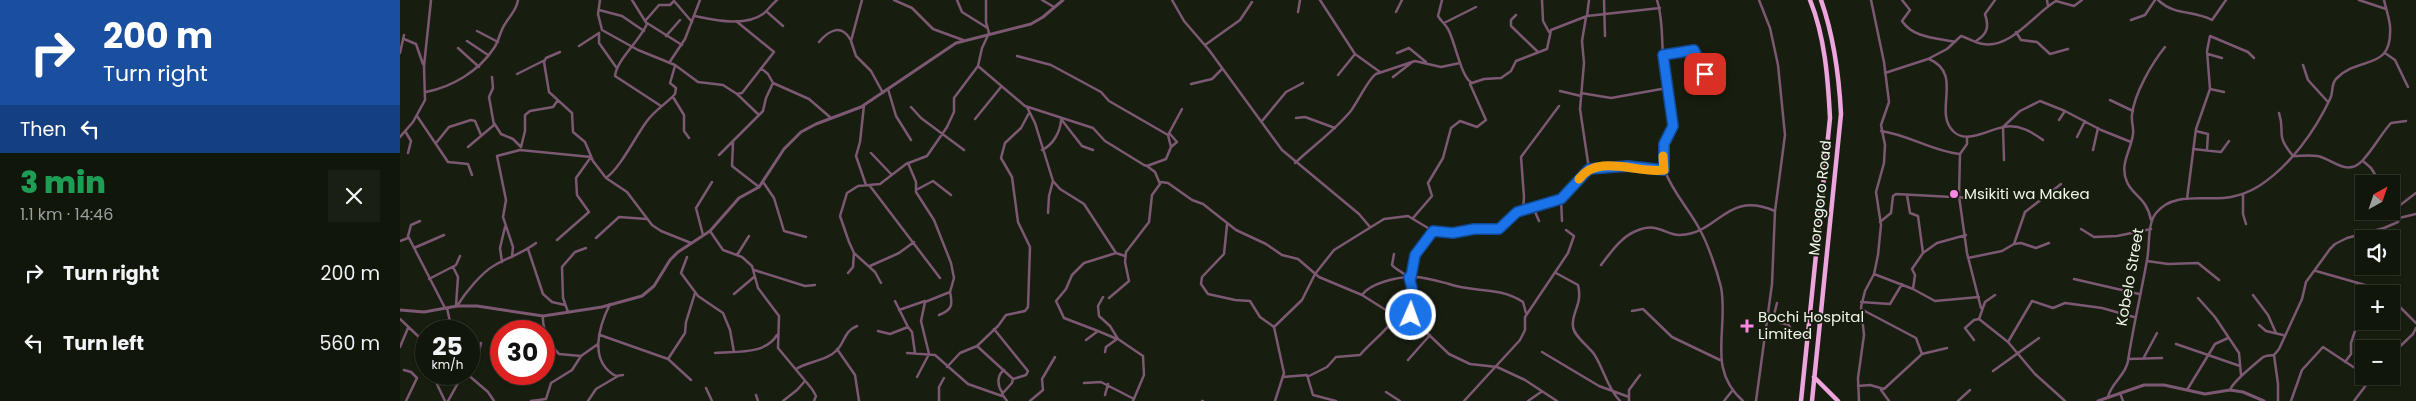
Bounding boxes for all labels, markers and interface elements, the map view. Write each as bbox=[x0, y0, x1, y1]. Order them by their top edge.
text: 200 m bbox=[103, 11, 213, 60]
icon: right bbox=[20, 20, 85, 85]
pin bbox=[1684, 53, 1726, 95]
text: Turn right bbox=[103, 58, 208, 89]
icon: arrive bbox=[1691, 60, 1719, 88]
icon: left bbox=[76, 115, 104, 143]
text: Then bbox=[20, 116, 66, 143]
street label: Morogoro Road bbox=[1803, 139, 1836, 257]
text: 3 min bbox=[20, 161, 106, 204]
button: close bbox=[328, 170, 380, 222]
north arrow bbox=[2355, 175, 2400, 220]
map controls bbox=[2355, 175, 2400, 385]
place label: Msikiti wa Makea bbox=[1964, 183, 2090, 204]
marker: Msikiti wa Makea bbox=[1948, 188, 1960, 200]
text: 1.1 km · 14:46 bbox=[20, 203, 113, 226]
street label: Kobelo Street bbox=[2111, 226, 2148, 328]
button: sound bbox=[2355, 230, 2400, 275]
icon: right bbox=[20, 259, 48, 287]
text: Turn right bbox=[63, 260, 159, 287]
text: 200 m bbox=[321, 260, 380, 287]
button: + bbox=[2355, 285, 2400, 330]
position arrow bbox=[1384, 288, 1436, 340]
place label: Bochi Hospital Limited bbox=[1758, 306, 1864, 344]
marker: Bochi Hospital Limited bbox=[1740, 319, 1754, 333]
speed limit sign: 30 bbox=[490, 320, 555, 385]
icon: left bbox=[20, 329, 48, 357]
text: 25 bbox=[432, 329, 463, 364]
text: Turn left bbox=[63, 330, 144, 357]
text: 560 m bbox=[319, 330, 380, 357]
button: − bbox=[2355, 340, 2400, 385]
text: km/h bbox=[432, 356, 463, 373]

